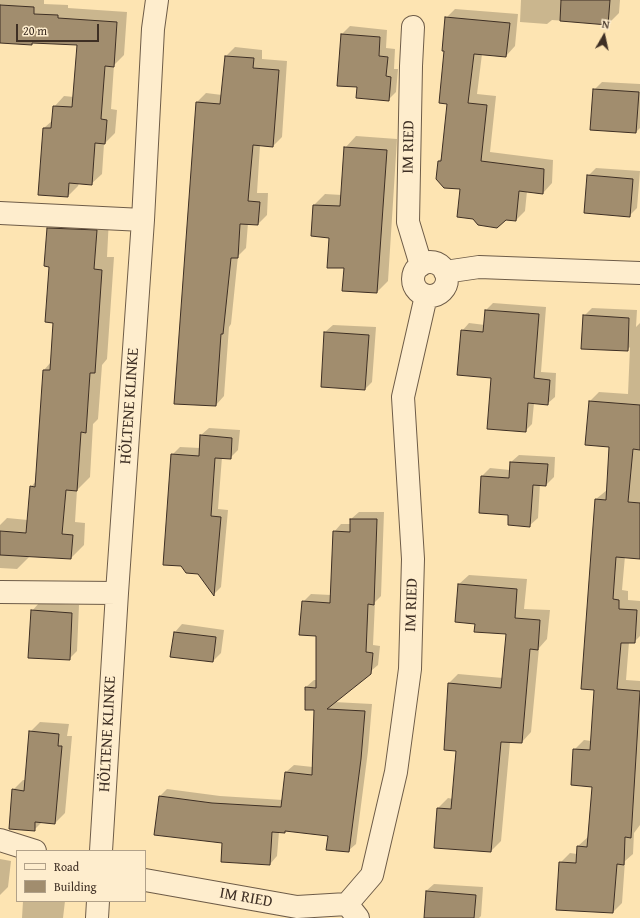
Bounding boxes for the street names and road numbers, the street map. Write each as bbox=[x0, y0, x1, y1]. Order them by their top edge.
street label: IM RIED bbox=[399, 120, 419, 174]
street label: HÖLTENE KLINKE bbox=[116, 347, 144, 465]
street label: IM RIED bbox=[401, 578, 423, 632]
street label: HÖLTENE KLINKE bbox=[95, 675, 121, 793]
street label: IM RIED bbox=[218, 884, 274, 912]

